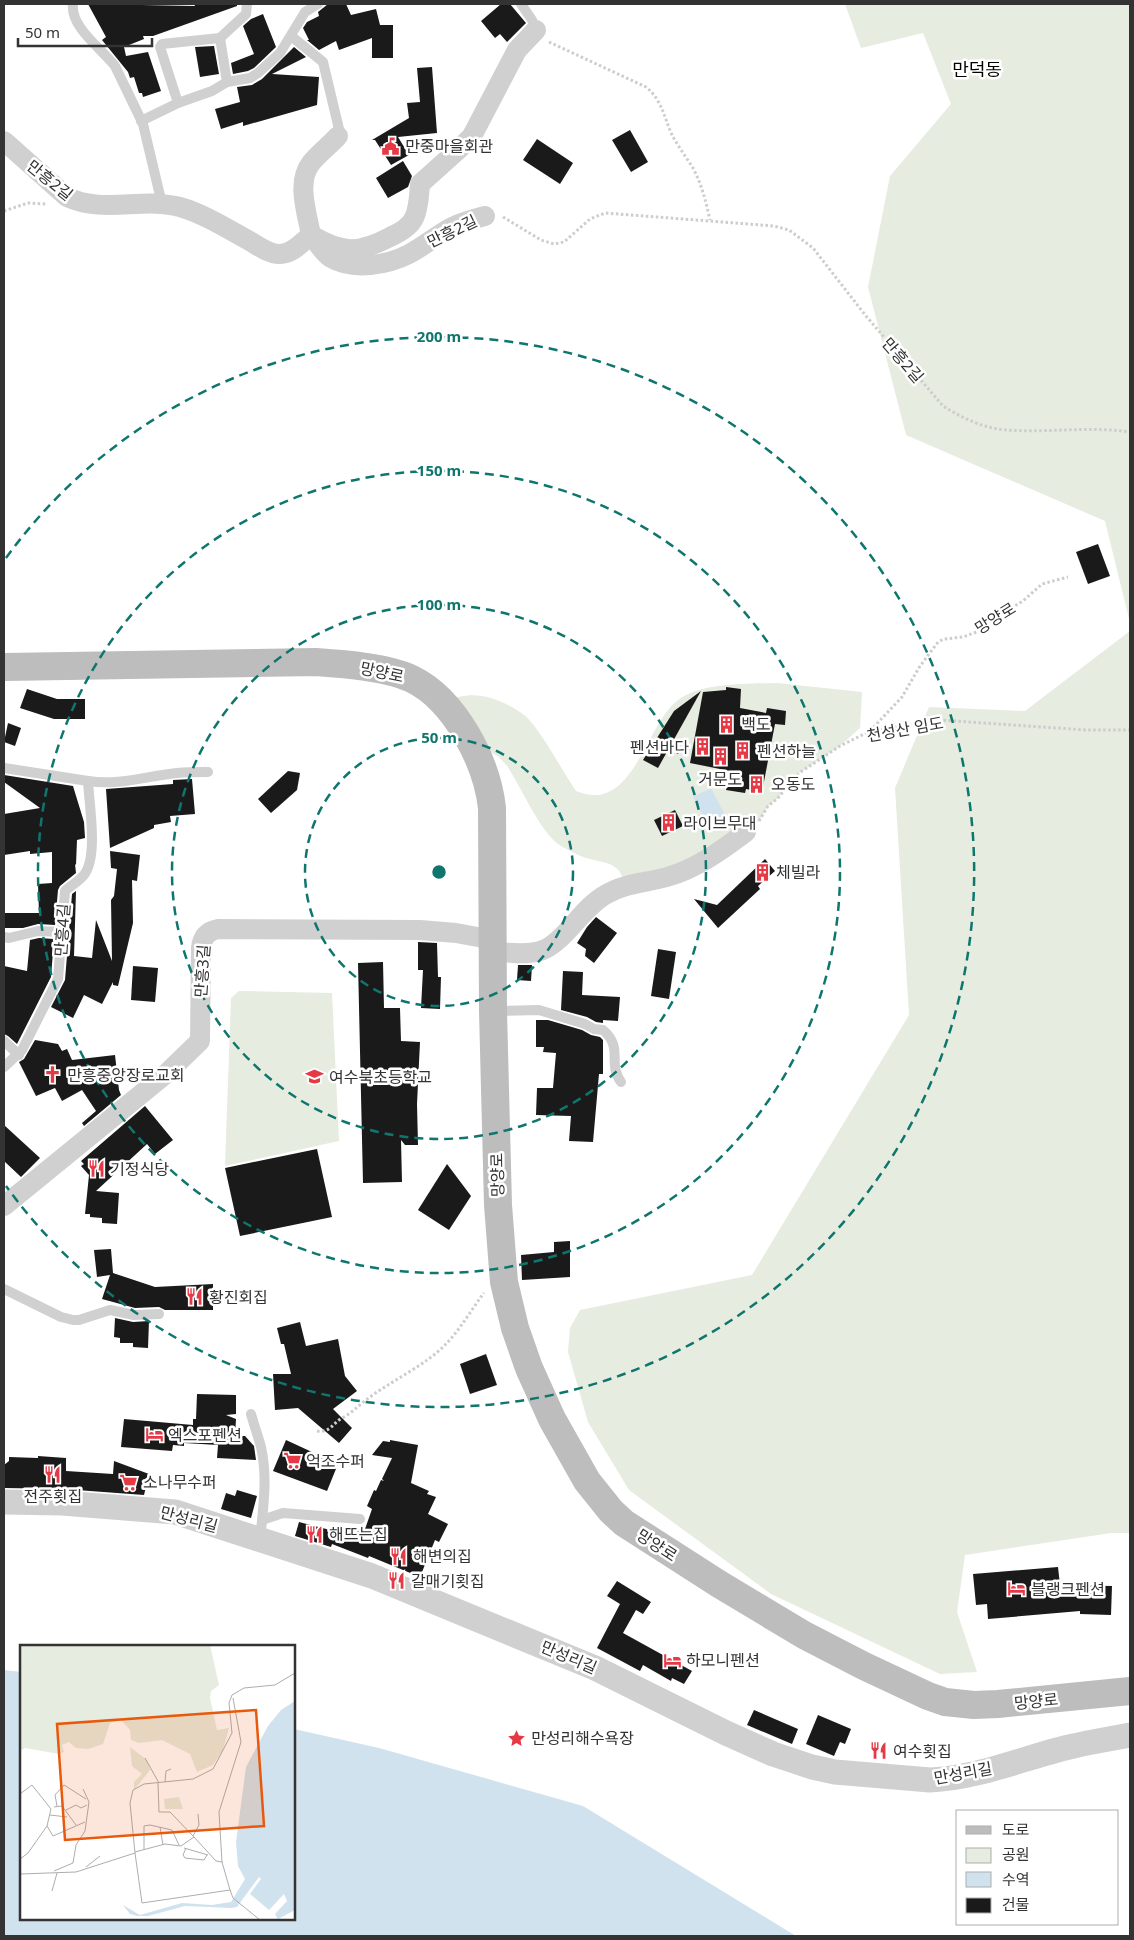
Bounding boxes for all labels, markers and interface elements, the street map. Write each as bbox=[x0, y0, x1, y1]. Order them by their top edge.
scale bar bbox=[18, 15, 151, 47]
text: 50 m bbox=[25, 22, 60, 42]
district label: 만덕동 bbox=[952, 57, 1002, 81]
place label: 만중마을회관 bbox=[405, 135, 494, 157]
public building icon: 만중마을회관 bbox=[381, 136, 401, 156]
street label: 만흥2길 bbox=[22, 155, 78, 205]
street label: 만흥2길 bbox=[423, 209, 481, 253]
text: 200 m bbox=[417, 326, 461, 346]
street label: 만흥2길 bbox=[877, 333, 929, 387]
text: 150 m bbox=[417, 460, 461, 480]
text: 100 m bbox=[417, 594, 461, 614]
street label: 망양로 bbox=[970, 597, 1020, 639]
street label: 망양로 bbox=[358, 657, 406, 687]
street label: 천성산 임도 bbox=[865, 711, 945, 747]
place label: 백도 bbox=[741, 713, 771, 735]
building icon: 백도 bbox=[717, 714, 737, 734]
text: 50 m bbox=[421, 727, 457, 747]
place label: 펜션바다 bbox=[630, 736, 689, 758]
building icon: 펜션바다 bbox=[693, 737, 713, 757]
place label: 펜션하늘 bbox=[757, 740, 816, 762]
building icon: 펜션하늘 bbox=[733, 741, 753, 761]
building icon: 거문도 bbox=[710, 747, 730, 767]
place label: 거문도 bbox=[698, 768, 742, 790]
place label: 오동도 bbox=[771, 773, 815, 795]
building icon: 오동도 bbox=[747, 774, 767, 794]
place label: 라이브무대 bbox=[683, 812, 757, 834]
building icon: 라이브무대 bbox=[659, 813, 679, 833]
place label: 체빌라 bbox=[776, 861, 820, 883]
building icon: 체빌라 bbox=[752, 862, 772, 882]
centre of rings bbox=[430, 863, 448, 881]
street label: 만흥4길 bbox=[49, 903, 75, 957]
street label: 만흥3길 bbox=[189, 944, 215, 998]
place label: 만흥중앙장로교회 bbox=[67, 1064, 185, 1086]
church icon: 만흥중앙장로교회 bbox=[43, 1065, 63, 1085]
place label: 여수북초등학교 bbox=[329, 1066, 432, 1088]
school or university icon: 여수북초등학교 bbox=[305, 1067, 325, 1087]
street label: 망양로 bbox=[486, 1152, 508, 1197]
place label: 기정식당 bbox=[110, 1158, 169, 1180]
restaurant icon: 기정식당 bbox=[86, 1159, 106, 1179]
place label: 황진회집 bbox=[209, 1286, 268, 1308]
restaurant icon: 황진회집 bbox=[185, 1287, 205, 1307]
place label: 엑스포펜션 bbox=[168, 1424, 242, 1446]
hotel icon: 엑스포펜션 bbox=[144, 1425, 164, 1445]
place label: 억조수퍼 bbox=[306, 1450, 365, 1472]
supermarket icon: 억조수퍼 bbox=[282, 1451, 302, 1471]
restaurant icon: 전주횟집 bbox=[43, 1464, 63, 1484]
place label: 소나무수퍼 bbox=[143, 1471, 217, 1493]
supermarket icon: 소나무수퍼 bbox=[119, 1472, 139, 1492]
place label: 전주횟집 bbox=[24, 1485, 82, 1507]
street label: 만성리길 bbox=[158, 1501, 220, 1537]
place label: 해뜨는집 bbox=[329, 1523, 388, 1545]
restaurant icon: 해뜨는집 bbox=[305, 1524, 325, 1544]
street label: 망양로 bbox=[632, 1524, 682, 1566]
place label: 해변의집 bbox=[413, 1545, 472, 1567]
restaurant icon: 해변의집 bbox=[389, 1546, 409, 1566]
place label: 갈매기횟집 bbox=[411, 1570, 485, 1592]
restaurant icon: 갈매기횟집 bbox=[387, 1571, 407, 1591]
place label: 블랭크펜션 bbox=[1031, 1578, 1105, 1600]
hotel icon: 블랭크펜션 bbox=[1007, 1579, 1027, 1599]
street label: 만성리길 bbox=[538, 1635, 600, 1679]
inset map bbox=[20, 1645, 295, 1920]
place label: 하모니펜션 bbox=[686, 1649, 760, 1671]
hotel icon: 하모니펜션 bbox=[662, 1650, 682, 1670]
street label: 망양로 bbox=[1013, 1688, 1059, 1714]
place label: 만성리해수욕장 bbox=[531, 1727, 634, 1749]
place icon: 만성리해수욕장 bbox=[507, 1728, 527, 1748]
place label: 여수횟집 bbox=[893, 1740, 952, 1762]
restaurant icon: 여수횟집 bbox=[869, 1741, 889, 1761]
street label: 만성리길 bbox=[932, 1757, 994, 1789]
legend bbox=[956, 1810, 1119, 1925]
text: 도로 bbox=[1002, 1819, 1030, 1839]
text: 공원 bbox=[1002, 1844, 1030, 1864]
text: 수역 bbox=[1002, 1869, 1030, 1889]
text: 건물 bbox=[1002, 1894, 1030, 1914]

